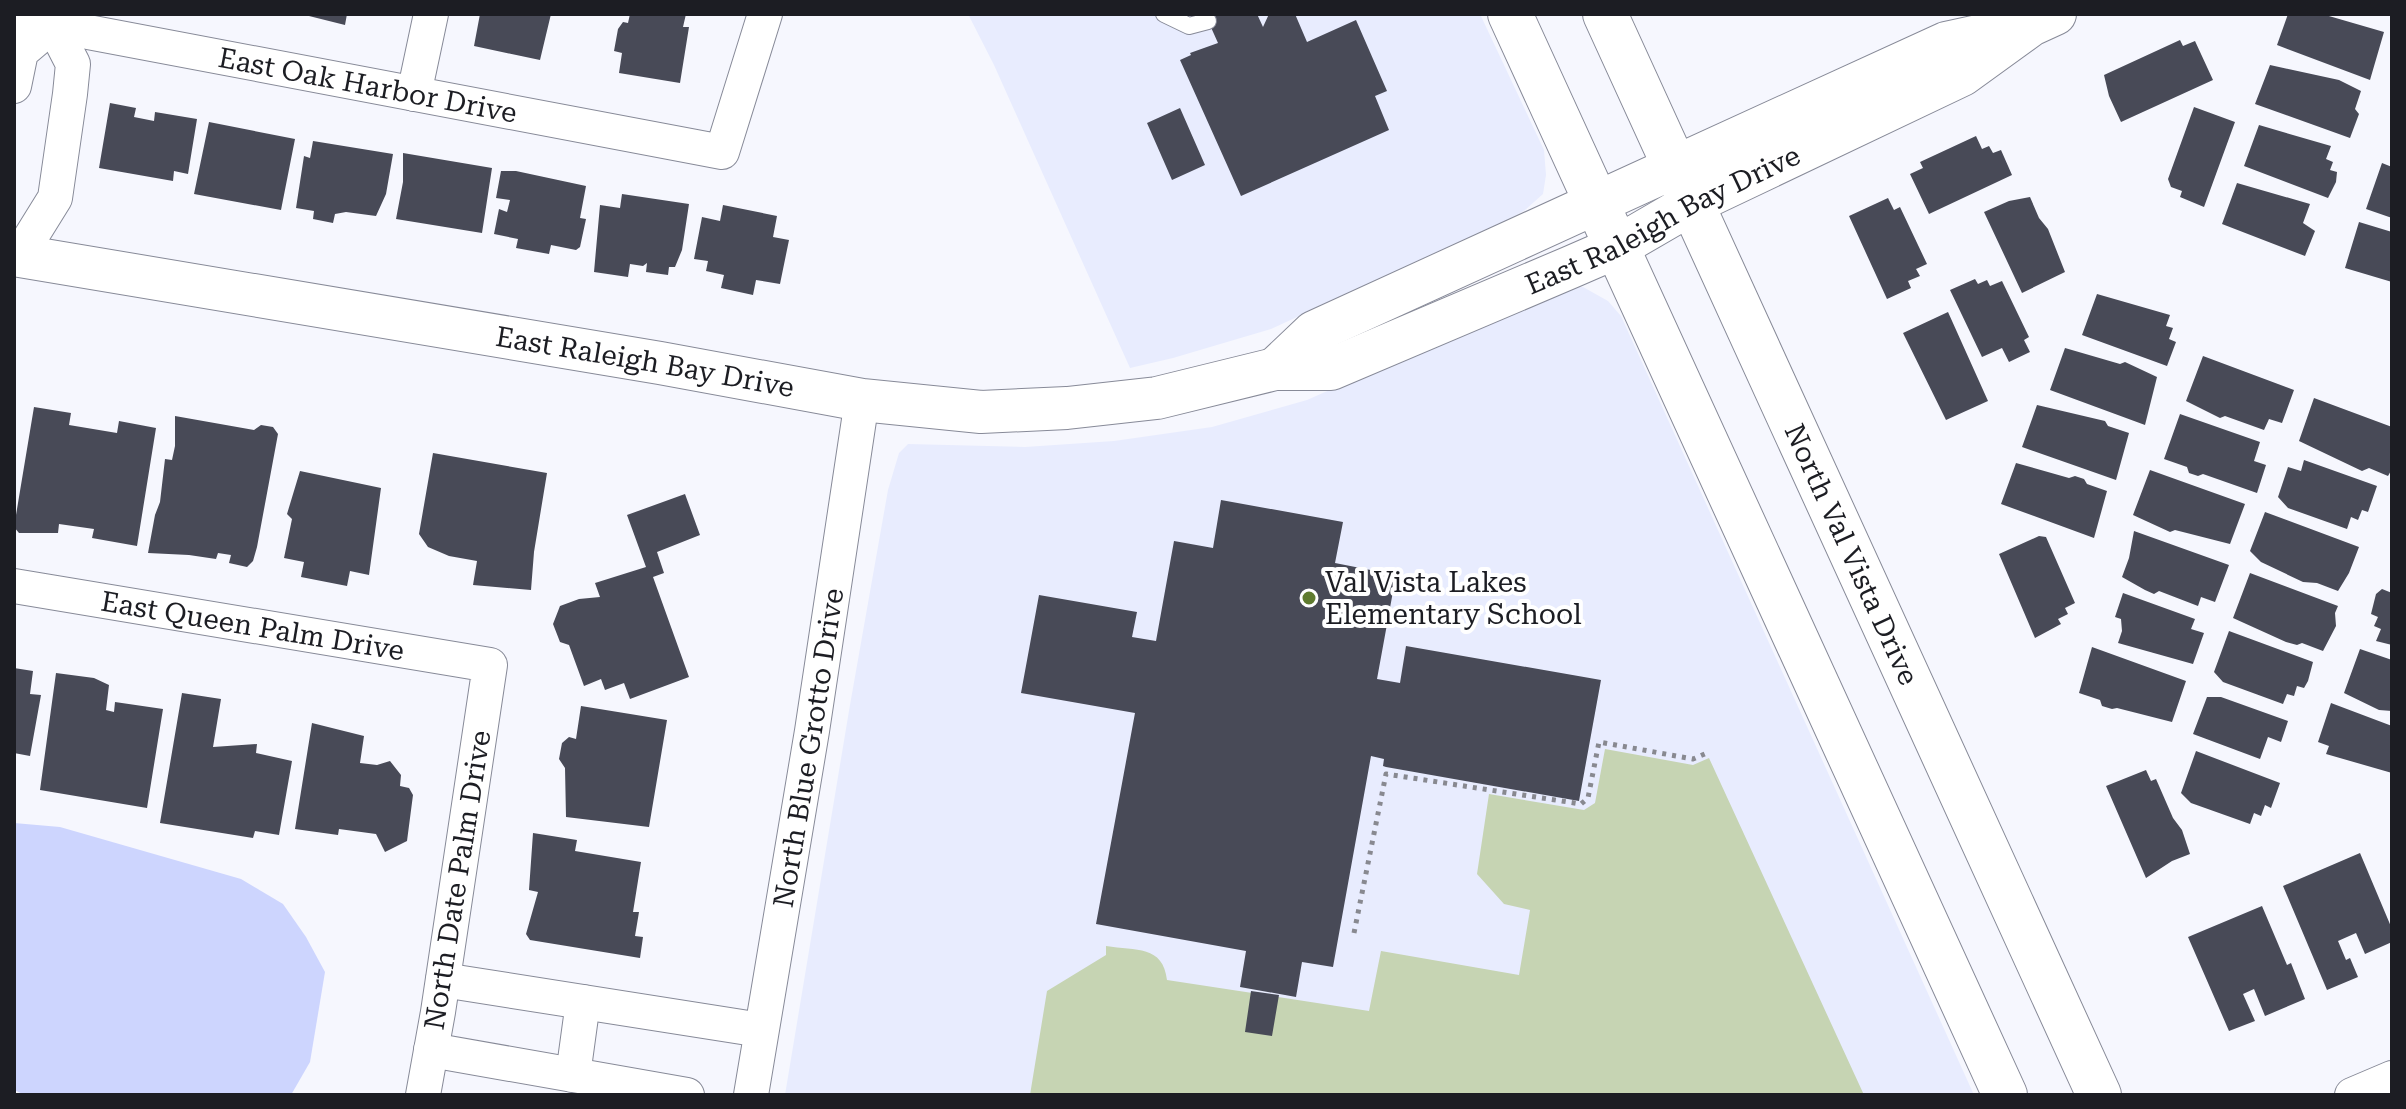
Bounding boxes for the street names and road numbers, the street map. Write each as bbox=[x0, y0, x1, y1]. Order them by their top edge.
street label: East Oak Harbor Drive bbox=[216, 41, 520, 130]
street label: East Raleigh Bay Drive bbox=[1520, 139, 1805, 301]
street label: East Raleigh Bay Drive bbox=[493, 320, 797, 404]
street label: North Val Vista Drive bbox=[1778, 419, 1925, 690]
street label: East Queen Palm Drive bbox=[99, 585, 407, 668]
street label: North Blue Grotto Drive bbox=[767, 586, 850, 910]
street label: North Date Palm Drive bbox=[418, 728, 497, 1032]

